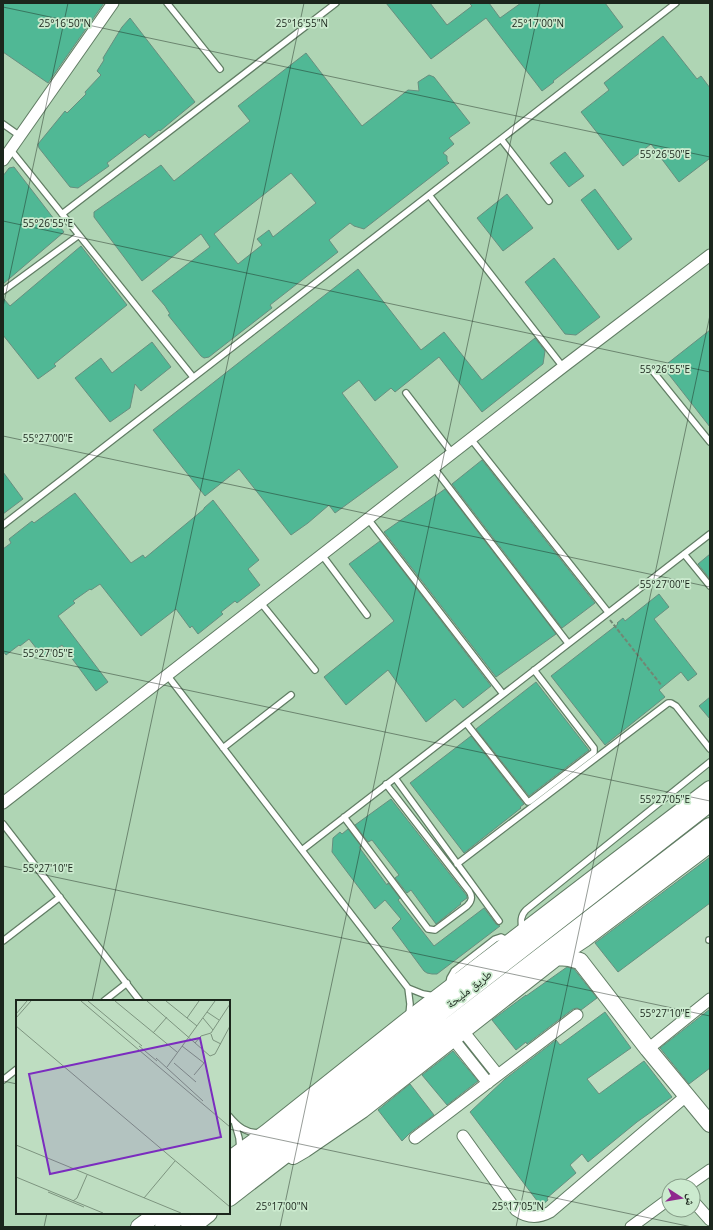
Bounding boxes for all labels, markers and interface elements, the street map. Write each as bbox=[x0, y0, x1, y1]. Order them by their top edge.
text: 25°16'50"N bbox=[39, 16, 91, 30]
text: 25°16'55"N bbox=[276, 16, 328, 30]
text: 25°17'00"N bbox=[512, 16, 564, 30]
text: 55°26'50"E bbox=[640, 147, 690, 161]
text: 55°26'55"E bbox=[23, 216, 73, 230]
text: 55°26'55"E bbox=[640, 362, 690, 376]
text: 55°27'00"E bbox=[23, 431, 73, 445]
text: 55°27'00"E bbox=[640, 577, 690, 591]
text: 55°27'05"E bbox=[23, 646, 73, 660]
text: 55°27'05"E bbox=[640, 792, 690, 806]
text: 55°27'10"E bbox=[23, 861, 73, 875]
street label: طريق مليحة bbox=[442, 965, 495, 1012]
inset map bbox=[16, 1000, 230, 1214]
text: 55°27'10"E bbox=[640, 1006, 690, 1020]
north arrow bbox=[661, 1178, 701, 1218]
text: ش bbox=[682, 1193, 700, 1208]
text: 25°17'00"N bbox=[256, 1199, 308, 1213]
text: 25°17'05"N bbox=[492, 1199, 544, 1213]

